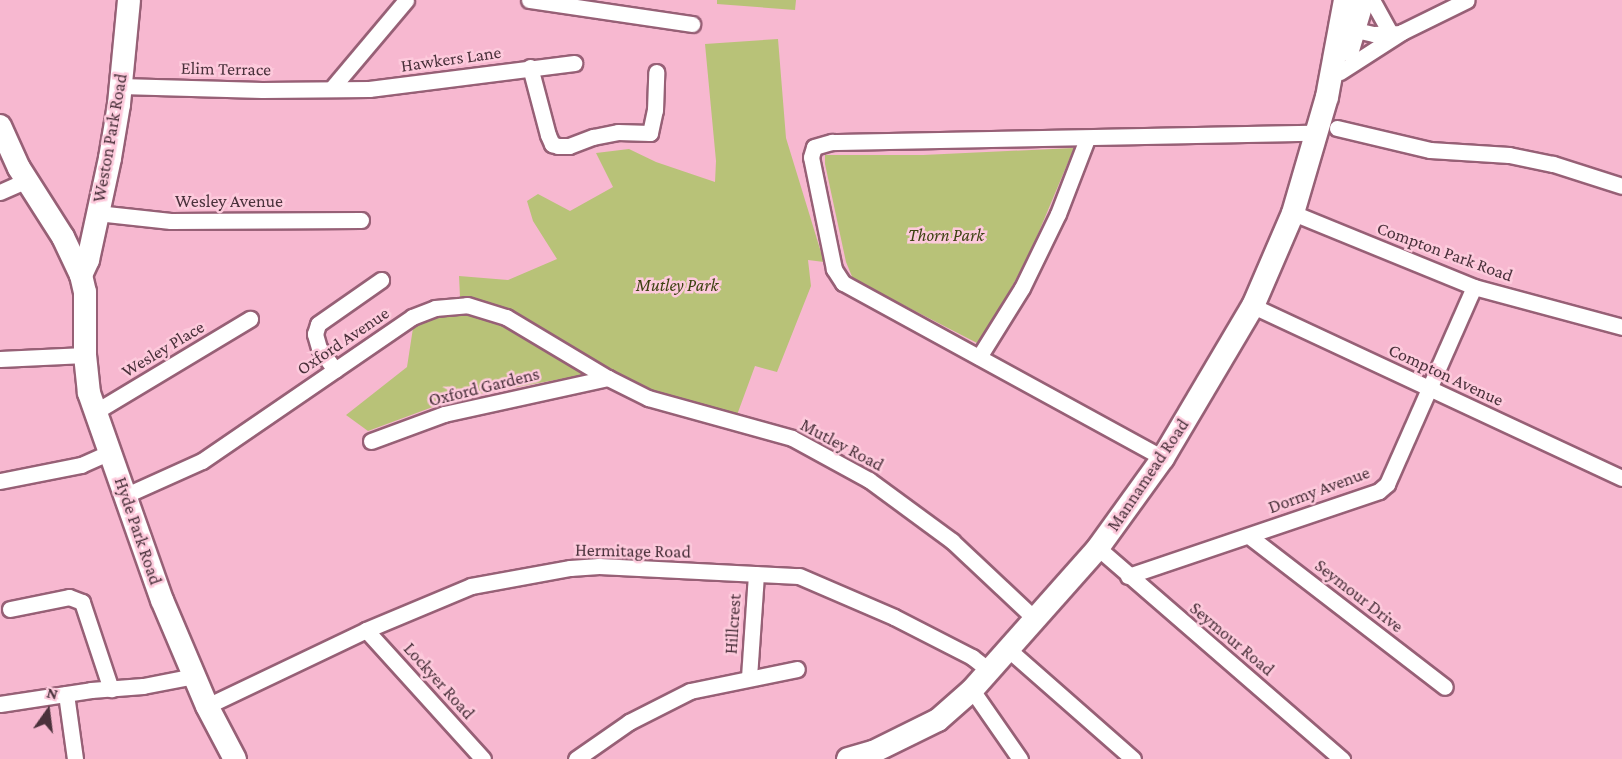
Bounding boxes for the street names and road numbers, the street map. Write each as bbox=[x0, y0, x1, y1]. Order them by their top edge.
street label: Hawkers Lane bbox=[399, 41, 503, 77]
street label: Elim Terrace bbox=[181, 57, 271, 81]
street label: Weston Park Road bbox=[88, 72, 132, 204]
street label: Wesley Avenue bbox=[175, 190, 283, 212]
street label: Compton Park Road bbox=[1374, 217, 1516, 287]
street label: Oxford Avenue bbox=[293, 302, 393, 380]
street label: Wesley Place bbox=[118, 316, 208, 382]
street label: Compton Avenue bbox=[1385, 339, 1507, 411]
street label: Oxford Gardens bbox=[426, 363, 542, 411]
street label: Mutley Road bbox=[797, 414, 887, 476]
street label: Mannamead Road bbox=[1102, 415, 1194, 535]
street label: Dormy Avenue bbox=[1265, 462, 1373, 518]
street label: Hyde Park Road bbox=[109, 474, 167, 588]
street label: Hermitage Road bbox=[575, 539, 691, 563]
street label: Seymour Drive bbox=[1310, 555, 1408, 637]
street label: Hillcrest bbox=[720, 593, 746, 655]
street label: Seymour Road bbox=[1185, 597, 1279, 681]
street label: Lockyer Road bbox=[399, 638, 479, 724]

